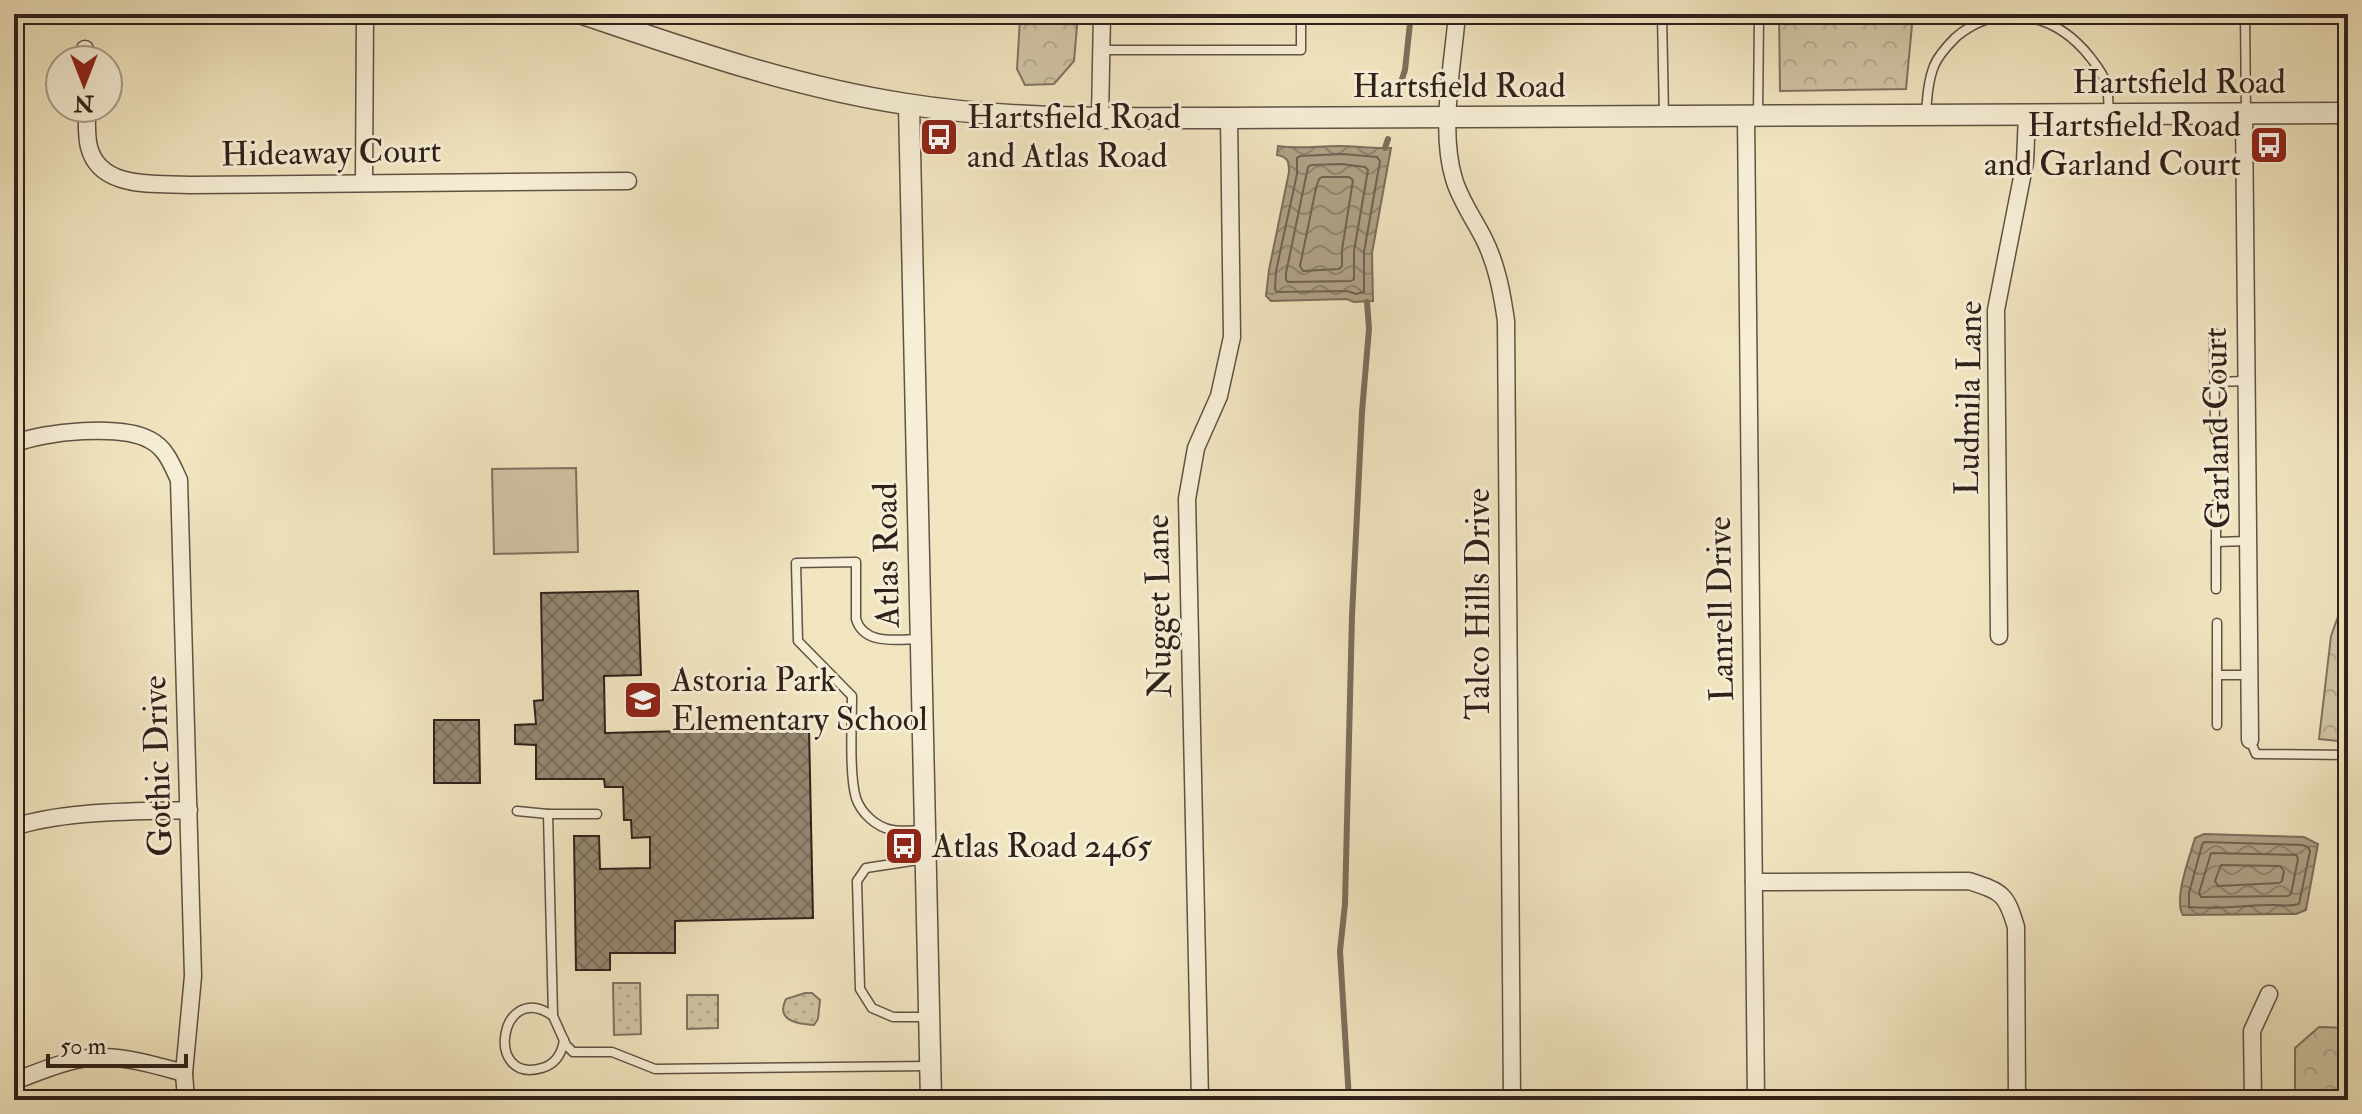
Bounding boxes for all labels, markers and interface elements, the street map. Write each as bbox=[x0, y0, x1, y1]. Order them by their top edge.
north arrow bbox=[44, 44, 124, 124]
street label: Hartsfield Road bbox=[2072, 61, 2286, 104]
street label: Hartsfield Road bbox=[1352, 65, 1566, 108]
text: N bbox=[74, 89, 95, 117]
place label: Hartsfield Road and Atlas Road bbox=[967, 96, 1181, 178]
place label: Hartsfield Road and Garland Court bbox=[1984, 104, 2241, 186]
bus stop icon: Hartsfield Road and Atlas Road bbox=[918, 116, 960, 158]
bus stop icon: Hartsfield Road and Garland Court bbox=[2248, 124, 2290, 166]
street label: Hideaway Court bbox=[220, 130, 442, 176]
street label: Ludmila Lane bbox=[1946, 300, 1992, 496]
street label: Garland Court bbox=[2194, 327, 2240, 529]
street label: Atlas Road bbox=[864, 482, 910, 629]
street label: Talco Hills Drive bbox=[1457, 488, 1500, 720]
street label: Nugget Lane bbox=[1136, 514, 1182, 698]
street label: Lanrell Drive bbox=[1698, 516, 1744, 702]
place label: Astoria Park Elementary School bbox=[670, 659, 928, 741]
street label: Gothic Drive bbox=[133, 675, 183, 857]
school or university icon: Astoria Park Elementary School bbox=[622, 679, 664, 721]
bus stop icon: Atlas Road 2465 bbox=[883, 825, 925, 867]
place label: Atlas Road 2465 bbox=[931, 825, 1152, 868]
scale bar bbox=[48, 1018, 186, 1068]
text: 50 m bbox=[60, 1031, 107, 1062]

